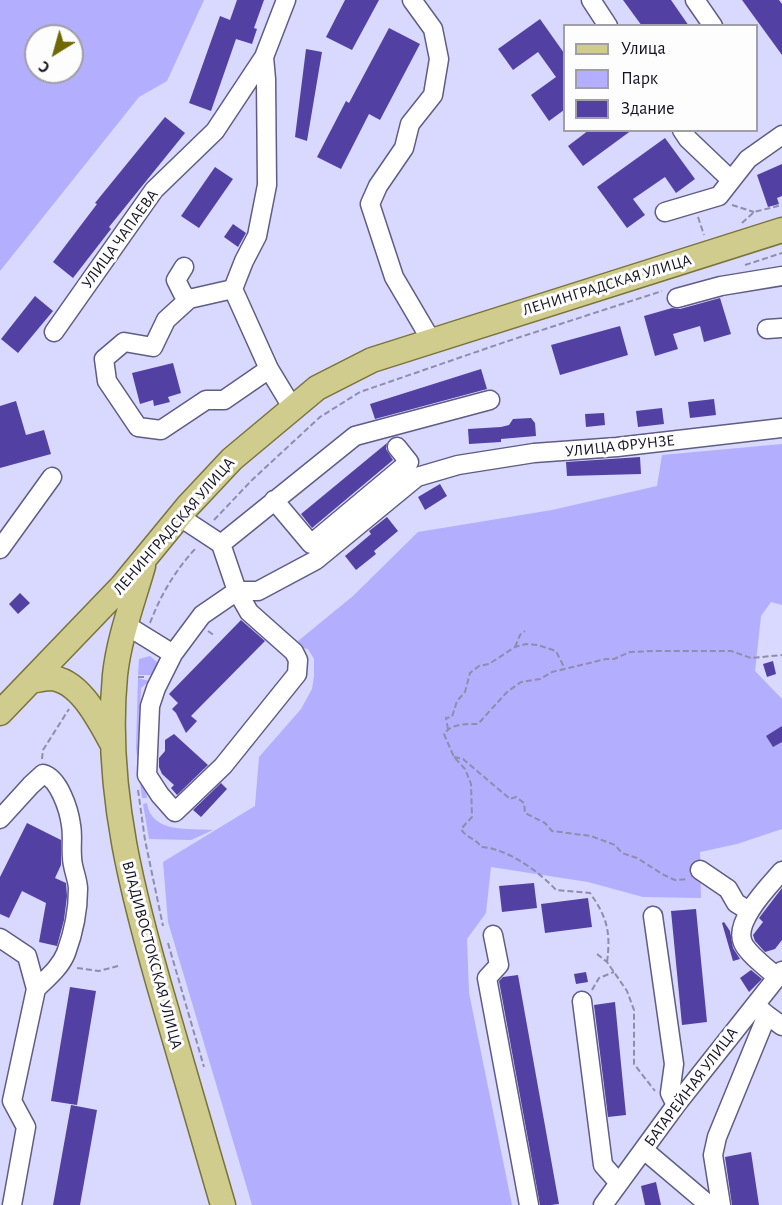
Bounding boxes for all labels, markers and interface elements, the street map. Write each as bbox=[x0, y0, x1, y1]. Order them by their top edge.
north arrow bbox=[24, 24, 84, 84]
legend bbox=[563, 24, 758, 132]
text: Улица bbox=[621, 40, 666, 58]
text: С bbox=[36, 58, 53, 76]
text: Парк bbox=[621, 70, 658, 88]
text: Здание bbox=[621, 100, 675, 118]
street label: УЛИЦА ЧАПАЕВА bbox=[78, 186, 162, 292]
street label: ЛЕНИНГРАДСКАЯ УЛИЦА bbox=[520, 250, 694, 320]
street label: УЛИЦА ФРУНЗЕ bbox=[564, 431, 676, 461]
street label: ЛЕНИНГРАДСКАЯ УЛИЦА bbox=[109, 453, 239, 599]
street label: ВЛАДИВОСТОКСКАЯ УЛИЦА bbox=[118, 859, 186, 1051]
street label: БАТАРЕЙНАЯ УЛИЦА bbox=[640, 1024, 742, 1150]

